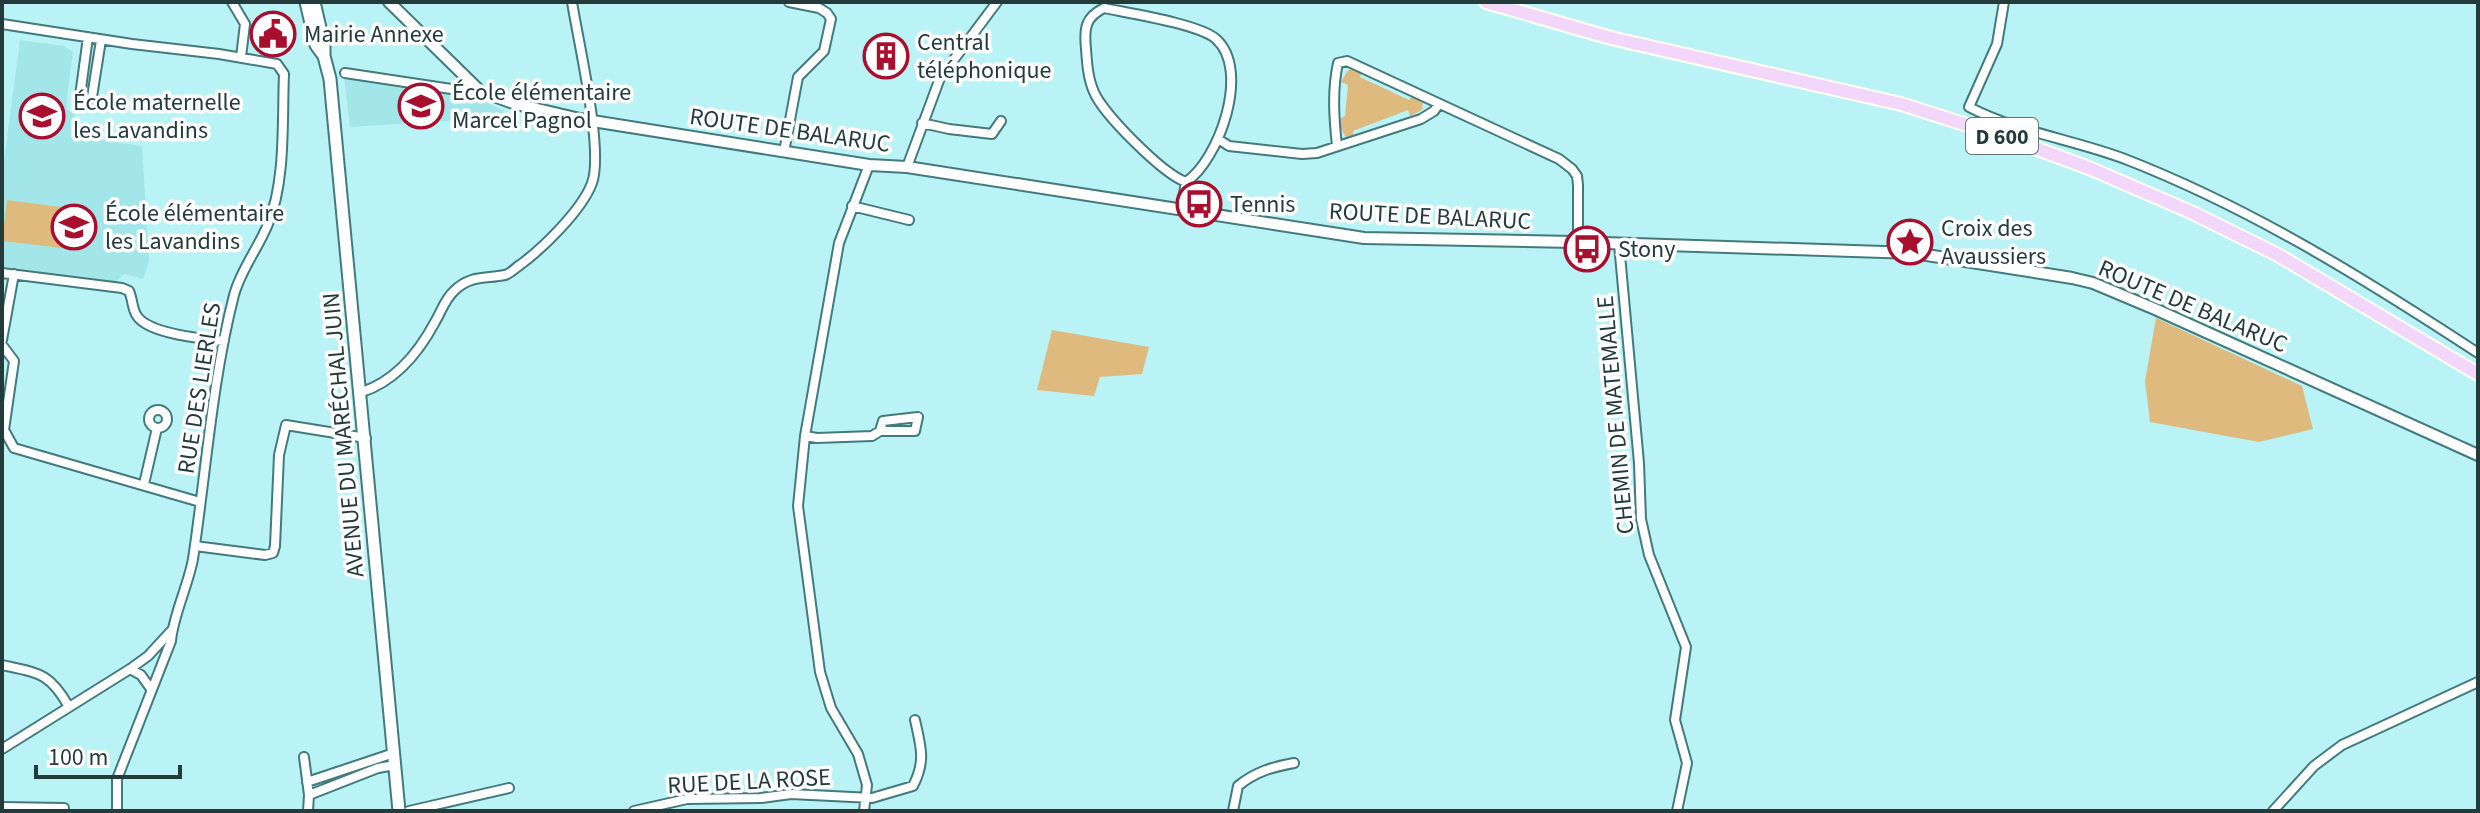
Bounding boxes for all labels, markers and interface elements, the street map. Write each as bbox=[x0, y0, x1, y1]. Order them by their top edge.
public building icon: Mairie Annexe bbox=[249, 10, 297, 58]
place label: Mairie Annexe bbox=[304, 17, 444, 52]
place label: Central téléphonique bbox=[917, 25, 1051, 88]
building icon: Central téléphonique bbox=[862, 32, 910, 80]
place label: École élémentaire Marcel Pagnol bbox=[452, 75, 631, 138]
school or university icon: École élémentaire Marcel Pagnol bbox=[397, 82, 445, 130]
place label: École maternelle les Lavandins bbox=[73, 85, 241, 148]
school or university icon: École maternelle les Lavandins bbox=[18, 92, 66, 140]
street label: ROUTE DE BALARUC bbox=[687, 99, 893, 162]
road number: D 600 bbox=[1966, 118, 2038, 154]
bus stop icon: Tennis bbox=[1175, 180, 1223, 228]
place label: Tennis bbox=[1230, 187, 1295, 222]
street label: ROUTE DE BALARUC bbox=[1328, 194, 1532, 239]
place label: École élémentaire les Lavandins bbox=[105, 196, 284, 259]
school or university icon: École élémentaire les Lavandins bbox=[50, 203, 98, 251]
place label: Croix des Avaussiers bbox=[1941, 211, 2046, 274]
place icon: Croix des Avaussiers bbox=[1886, 218, 1934, 266]
bus stop icon: Stony bbox=[1563, 225, 1611, 273]
place label: Stony bbox=[1618, 232, 1675, 267]
street label: ROUTE DE BALARUC bbox=[2093, 251, 2293, 362]
street label: AVENUE DU MARÉCHAL JUIN bbox=[314, 291, 373, 579]
street label: CHEMIN DE MATEMALLE bbox=[1588, 294, 1643, 536]
street label: RUE DES LIERLES bbox=[169, 300, 230, 476]
scale bar bbox=[36, 729, 180, 779]
text: 100 m bbox=[48, 740, 108, 775]
street label: RUE DE LA ROSE bbox=[667, 760, 832, 803]

